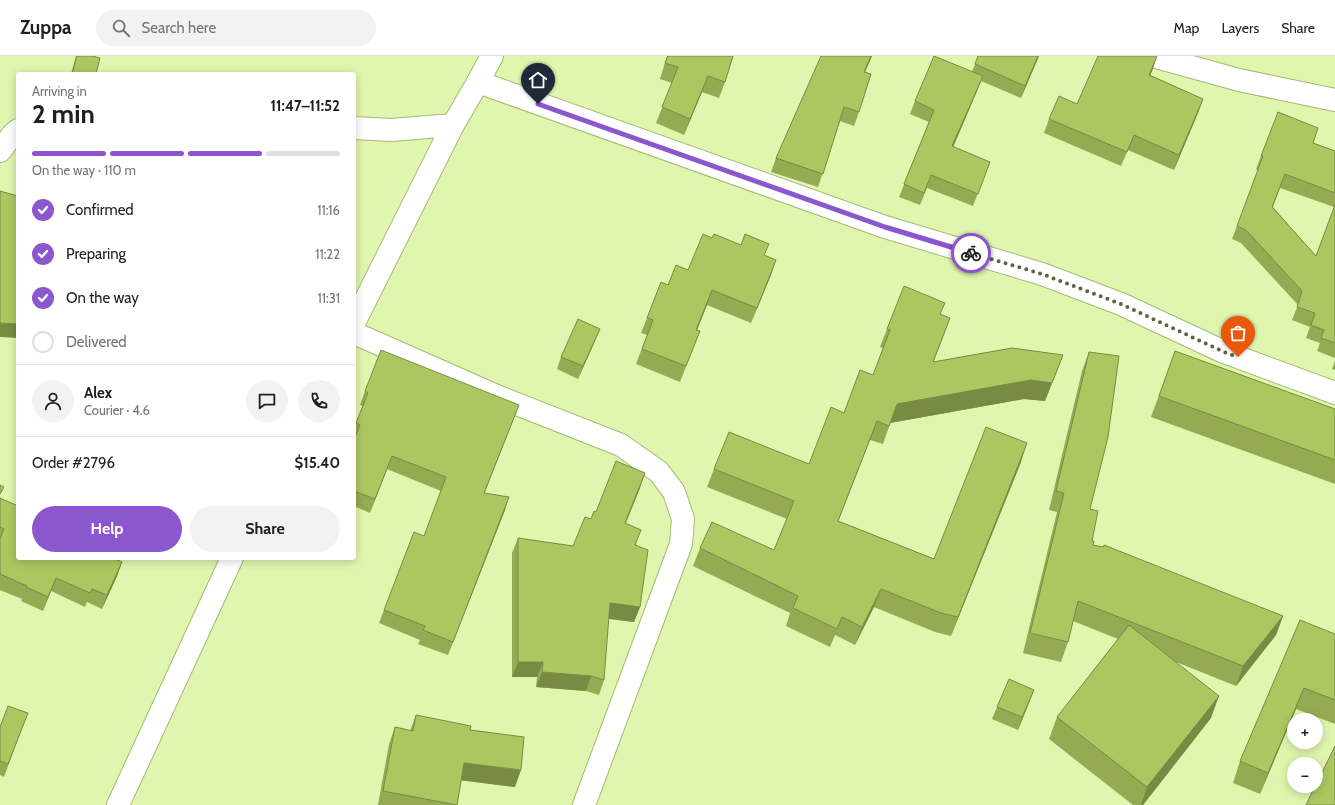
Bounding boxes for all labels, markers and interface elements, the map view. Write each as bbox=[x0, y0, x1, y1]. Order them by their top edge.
search box bbox=[96, 10, 376, 46]
text: Zuppa bbox=[20, 16, 72, 39]
icon: search bbox=[110, 17, 132, 39]
text: Search here bbox=[142, 19, 216, 37]
text: Map bbox=[1174, 19, 1199, 37]
text: Layers bbox=[1221, 19, 1259, 37]
text: Share bbox=[1281, 19, 1315, 37]
pin bbox=[521, 63, 555, 104]
icon: home bbox=[527, 69, 549, 91]
text: Arriving in bbox=[32, 83, 87, 99]
text: 11:47–11:52 bbox=[270, 97, 340, 115]
text: 2 min bbox=[32, 98, 95, 130]
text: On the way · 110 m bbox=[32, 162, 136, 178]
icon: check bbox=[32, 199, 54, 221]
text: Confirmed bbox=[66, 201, 134, 219]
text: 11:16 bbox=[317, 202, 340, 218]
courier bbox=[951, 233, 991, 273]
icon: bike bbox=[960, 242, 982, 264]
icon: check bbox=[32, 243, 54, 265]
text: Preparing bbox=[66, 245, 126, 263]
text: 11:22 bbox=[315, 246, 340, 262]
icon: check bbox=[32, 287, 54, 309]
text: On the way bbox=[66, 289, 139, 307]
text: 11:31 bbox=[318, 290, 340, 306]
pin bbox=[1221, 316, 1255, 357]
icon: bag bbox=[1227, 322, 1249, 344]
text: Delivered bbox=[66, 333, 127, 351]
button: person bbox=[32, 380, 74, 422]
button: chat bbox=[246, 380, 288, 422]
button: phone bbox=[298, 380, 340, 422]
text: Alex bbox=[84, 384, 112, 402]
text: Courier · 4.6 bbox=[84, 402, 150, 418]
text: Order #2796 bbox=[32, 454, 115, 472]
text: $15.40 bbox=[294, 454, 340, 472]
button: Help bbox=[32, 506, 182, 552]
button: Share bbox=[190, 506, 340, 552]
map controls bbox=[1287, 713, 1323, 793]
button: + bbox=[1287, 713, 1323, 749]
button: − bbox=[1287, 757, 1323, 793]

